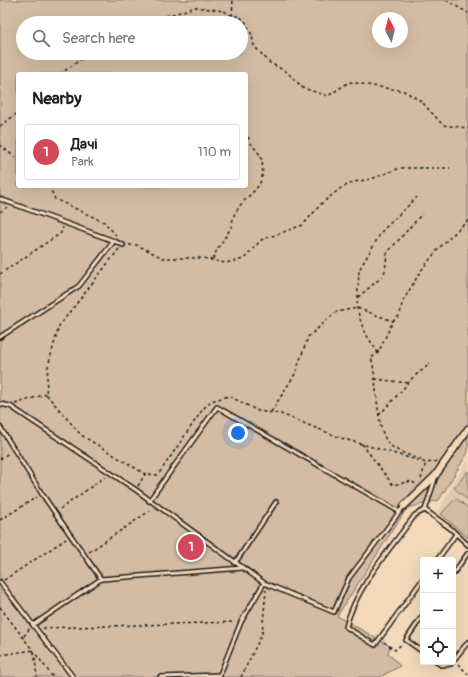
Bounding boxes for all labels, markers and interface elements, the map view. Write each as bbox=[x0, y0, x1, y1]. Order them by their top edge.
north arrow bbox=[372, 12, 408, 48]
search box bbox=[16, 16, 248, 60]
icon: search bbox=[30, 27, 52, 49]
text: Search here bbox=[62, 29, 135, 48]
text: Nearby bbox=[32, 88, 81, 109]
text: Дачі bbox=[71, 135, 97, 154]
text: 1 bbox=[43, 144, 49, 160]
text: 110 m bbox=[198, 144, 231, 160]
text: Park bbox=[71, 154, 94, 170]
your location bbox=[228, 423, 248, 443]
pin: 1 bbox=[178, 532, 204, 562]
map controls bbox=[420, 557, 456, 665]
button: + bbox=[420, 557, 456, 593]
button: − bbox=[420, 593, 456, 629]
button: locate bbox=[420, 629, 456, 665]

